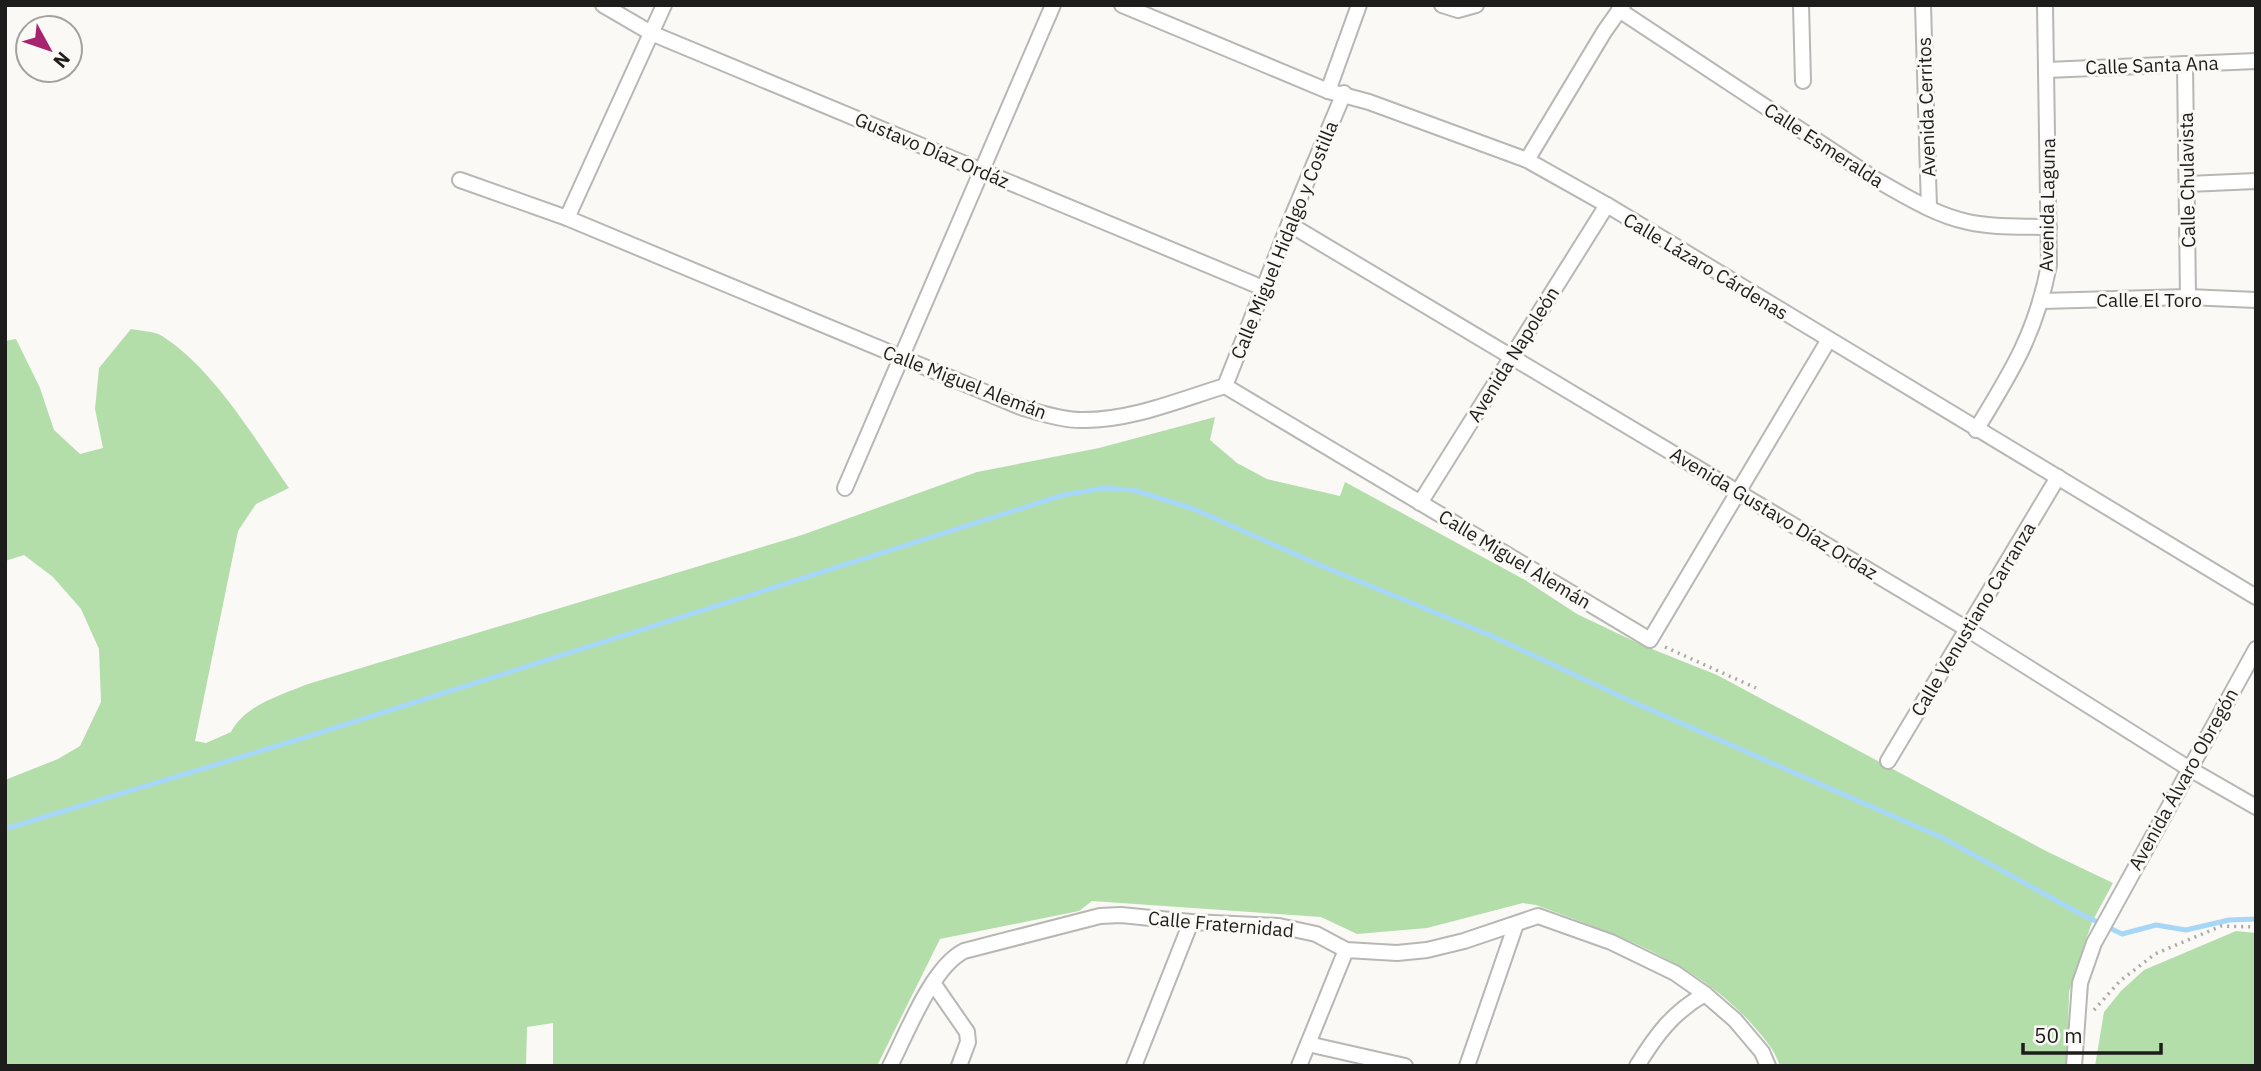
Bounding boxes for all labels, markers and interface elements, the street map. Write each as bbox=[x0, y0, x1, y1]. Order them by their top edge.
north arrow bbox=[14, 14, 84, 84]
street label: Avenida Cerritos bbox=[1912, 37, 1940, 177]
text: N bbox=[48, 47, 76, 73]
street label: Calle Santa Ana bbox=[2085, 51, 2219, 79]
street label: Calle Esmeralda bbox=[1760, 97, 1888, 193]
street label: Gustavo Díaz Ordáz bbox=[851, 107, 1013, 193]
street label: Calle Chulavista bbox=[2174, 112, 2200, 248]
street label: Calle Miguel Hidalgo y Costilla bbox=[1225, 117, 1343, 363]
street label: Avenida Laguna bbox=[2034, 138, 2060, 272]
street label: Calle Lázaro Cárdenas bbox=[1619, 207, 1793, 325]
street label: Avenida Napoleón bbox=[1462, 282, 1564, 426]
street label: Calle El Toro bbox=[2096, 288, 2202, 312]
street label: Calle Miguel Alemán bbox=[880, 340, 1050, 424]
street label: Avenida Gustavo Díaz Ordaz bbox=[1666, 441, 1882, 585]
street label: Calle Miguel Alemán bbox=[1434, 504, 1596, 614]
street label: Calle Venustiano Carranza bbox=[1905, 517, 2041, 721]
street label: Avenida Álvaro Obregón bbox=[2123, 684, 2243, 874]
street label: Calle Fraternidad bbox=[1147, 906, 1295, 942]
scale bar bbox=[2023, 1012, 2161, 1056]
text: 50 m bbox=[2034, 1021, 2083, 1049]

